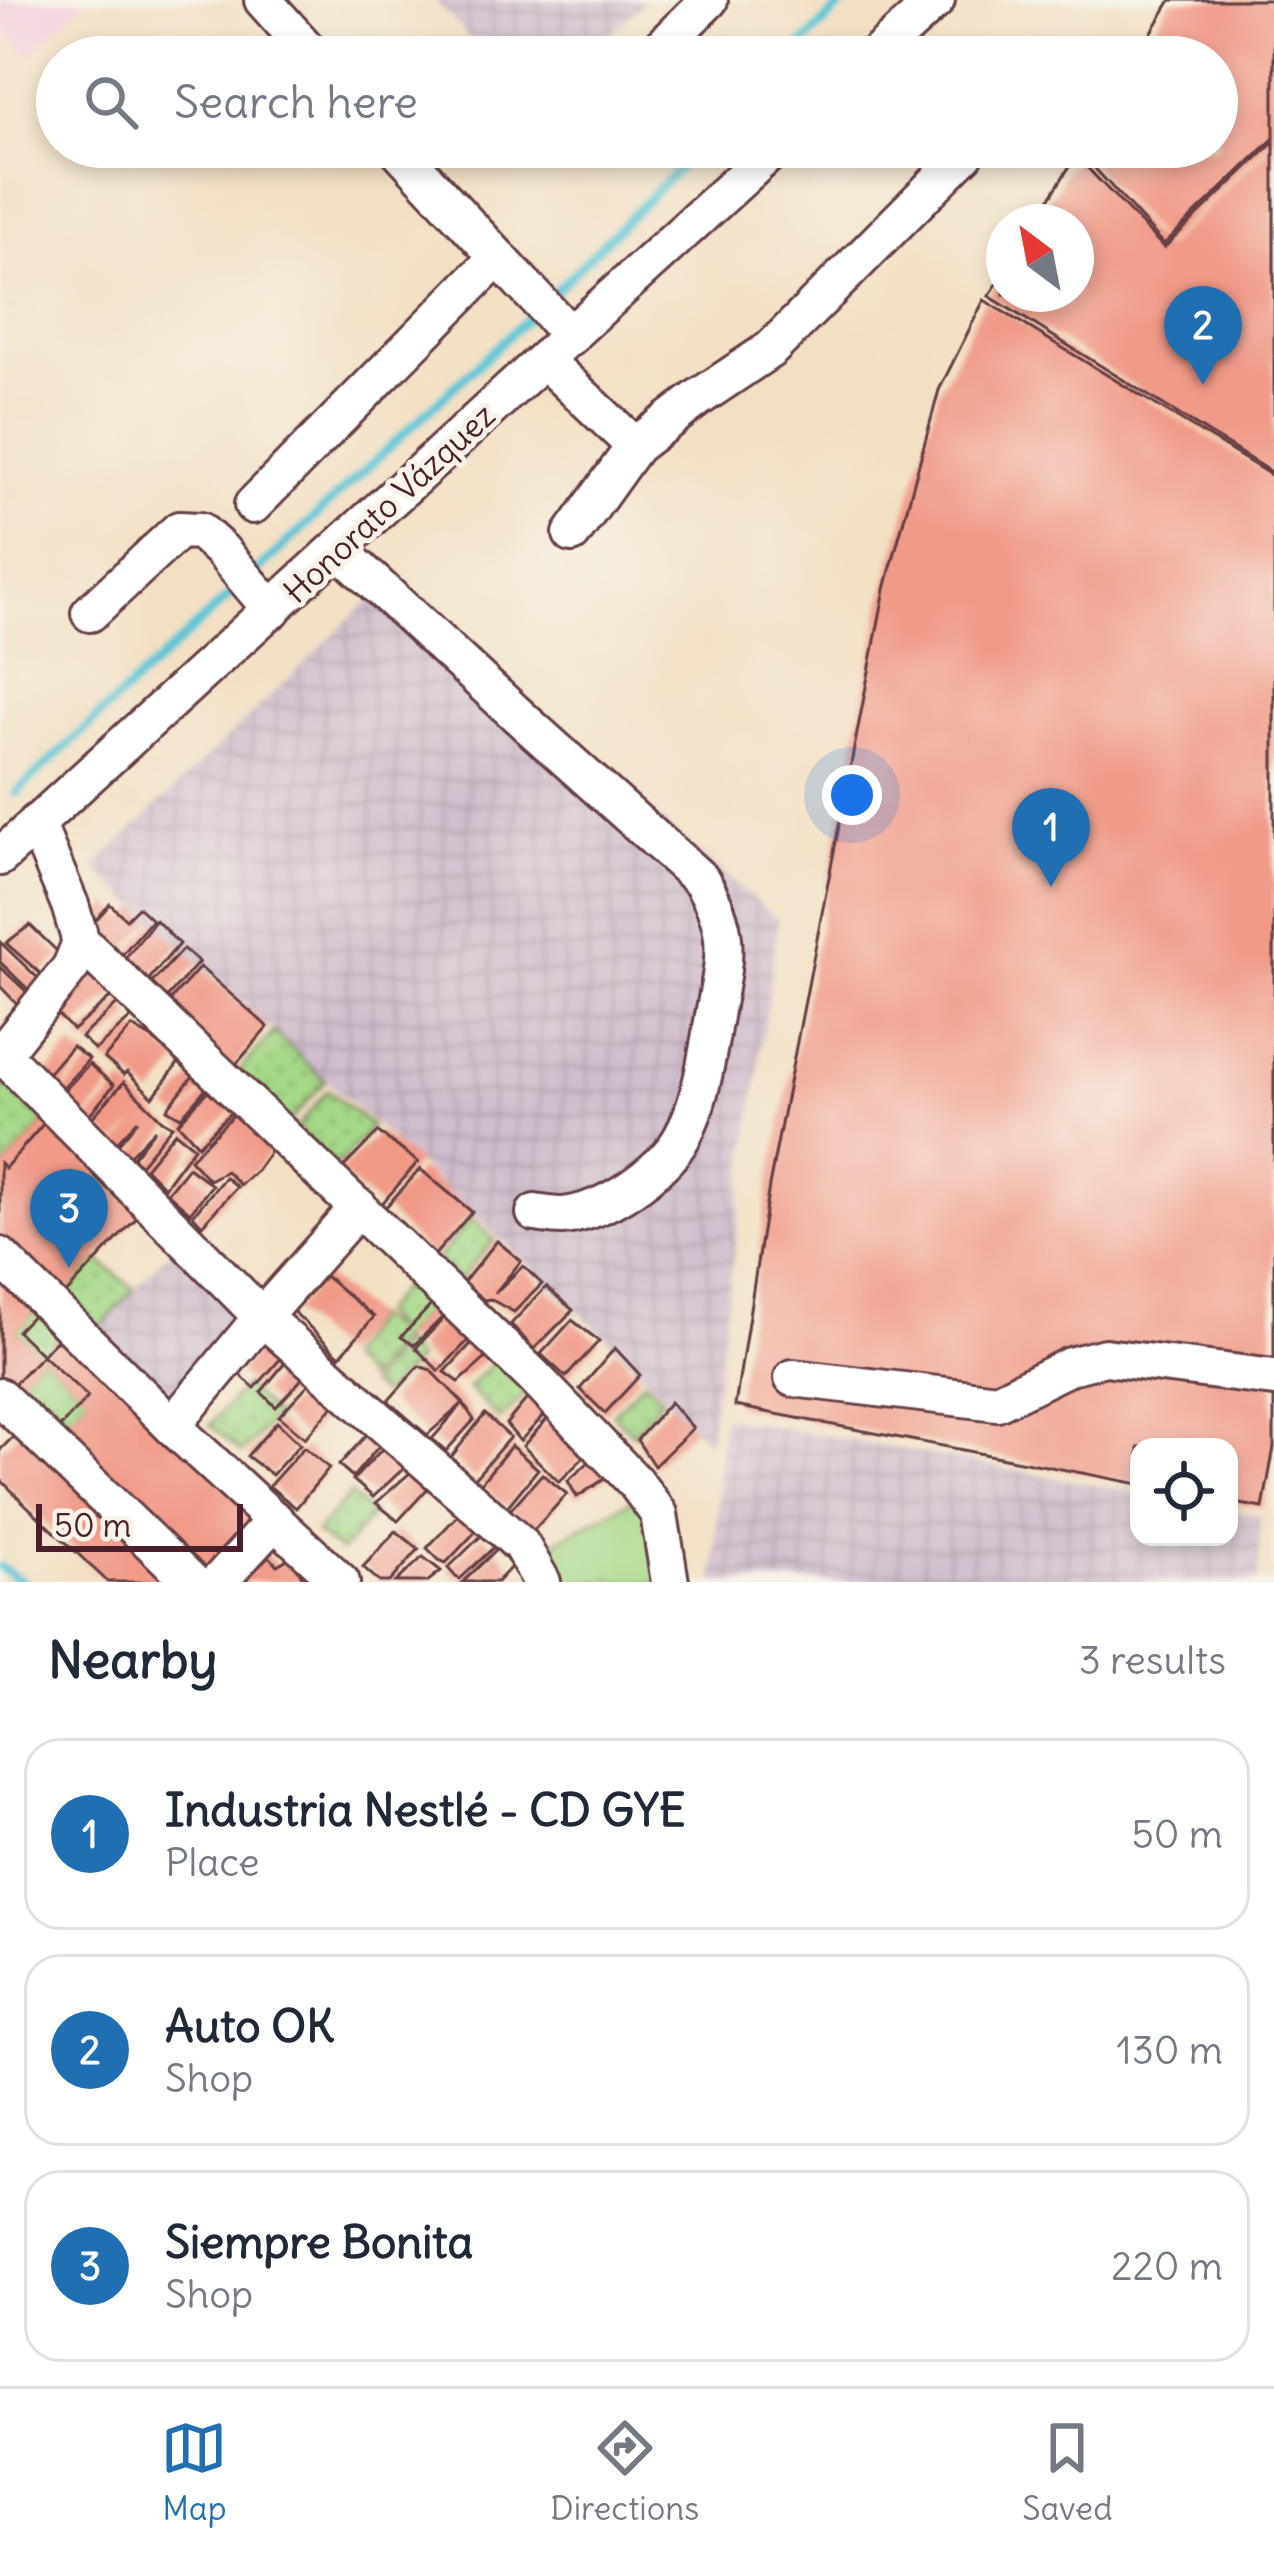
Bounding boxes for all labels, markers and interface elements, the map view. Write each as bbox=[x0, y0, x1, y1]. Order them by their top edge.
search box bbox=[36, 36, 1238, 168]
icon: search bbox=[78, 69, 144, 135]
text: Search here bbox=[174, 74, 418, 130]
north arrow bbox=[986, 204, 1094, 312]
pin: 2 bbox=[1164, 286, 1242, 385]
street label: Honorato Vázquez bbox=[275, 394, 503, 612]
your location bbox=[822, 765, 882, 825]
pin: 1 bbox=[1012, 788, 1090, 887]
pin: 3 bbox=[30, 1169, 108, 1268]
map controls bbox=[1130, 1438, 1238, 1546]
button: locate bbox=[1130, 1438, 1238, 1546]
scale bar bbox=[36, 1498, 243, 1551]
text: 50 m bbox=[54, 1504, 131, 1546]
text: Nearby bbox=[48, 1628, 217, 1692]
text: 3 results bbox=[1079, 1636, 1226, 1685]
text: Industria Nestlé - CD GYE bbox=[165, 1782, 685, 1838]
text: 1 bbox=[82, 1810, 98, 1859]
text: 50 m bbox=[1131, 1810, 1223, 1859]
text: Place bbox=[165, 1838, 259, 1887]
text: Auto OK bbox=[165, 1998, 334, 2054]
text: 2 bbox=[79, 2026, 101, 2075]
text: 130 m bbox=[1116, 2026, 1223, 2075]
text: Shop bbox=[165, 2054, 253, 2103]
text: Siempre Bonita bbox=[165, 2214, 473, 2270]
text: 3 bbox=[79, 2242, 101, 2291]
text: 220 m bbox=[1111, 2242, 1223, 2291]
text: Shop bbox=[165, 2270, 253, 2319]
tab: Map bbox=[161, 2415, 227, 2529]
tab: Directions bbox=[550, 2415, 699, 2529]
tab: Saved bbox=[1022, 2415, 1113, 2529]

